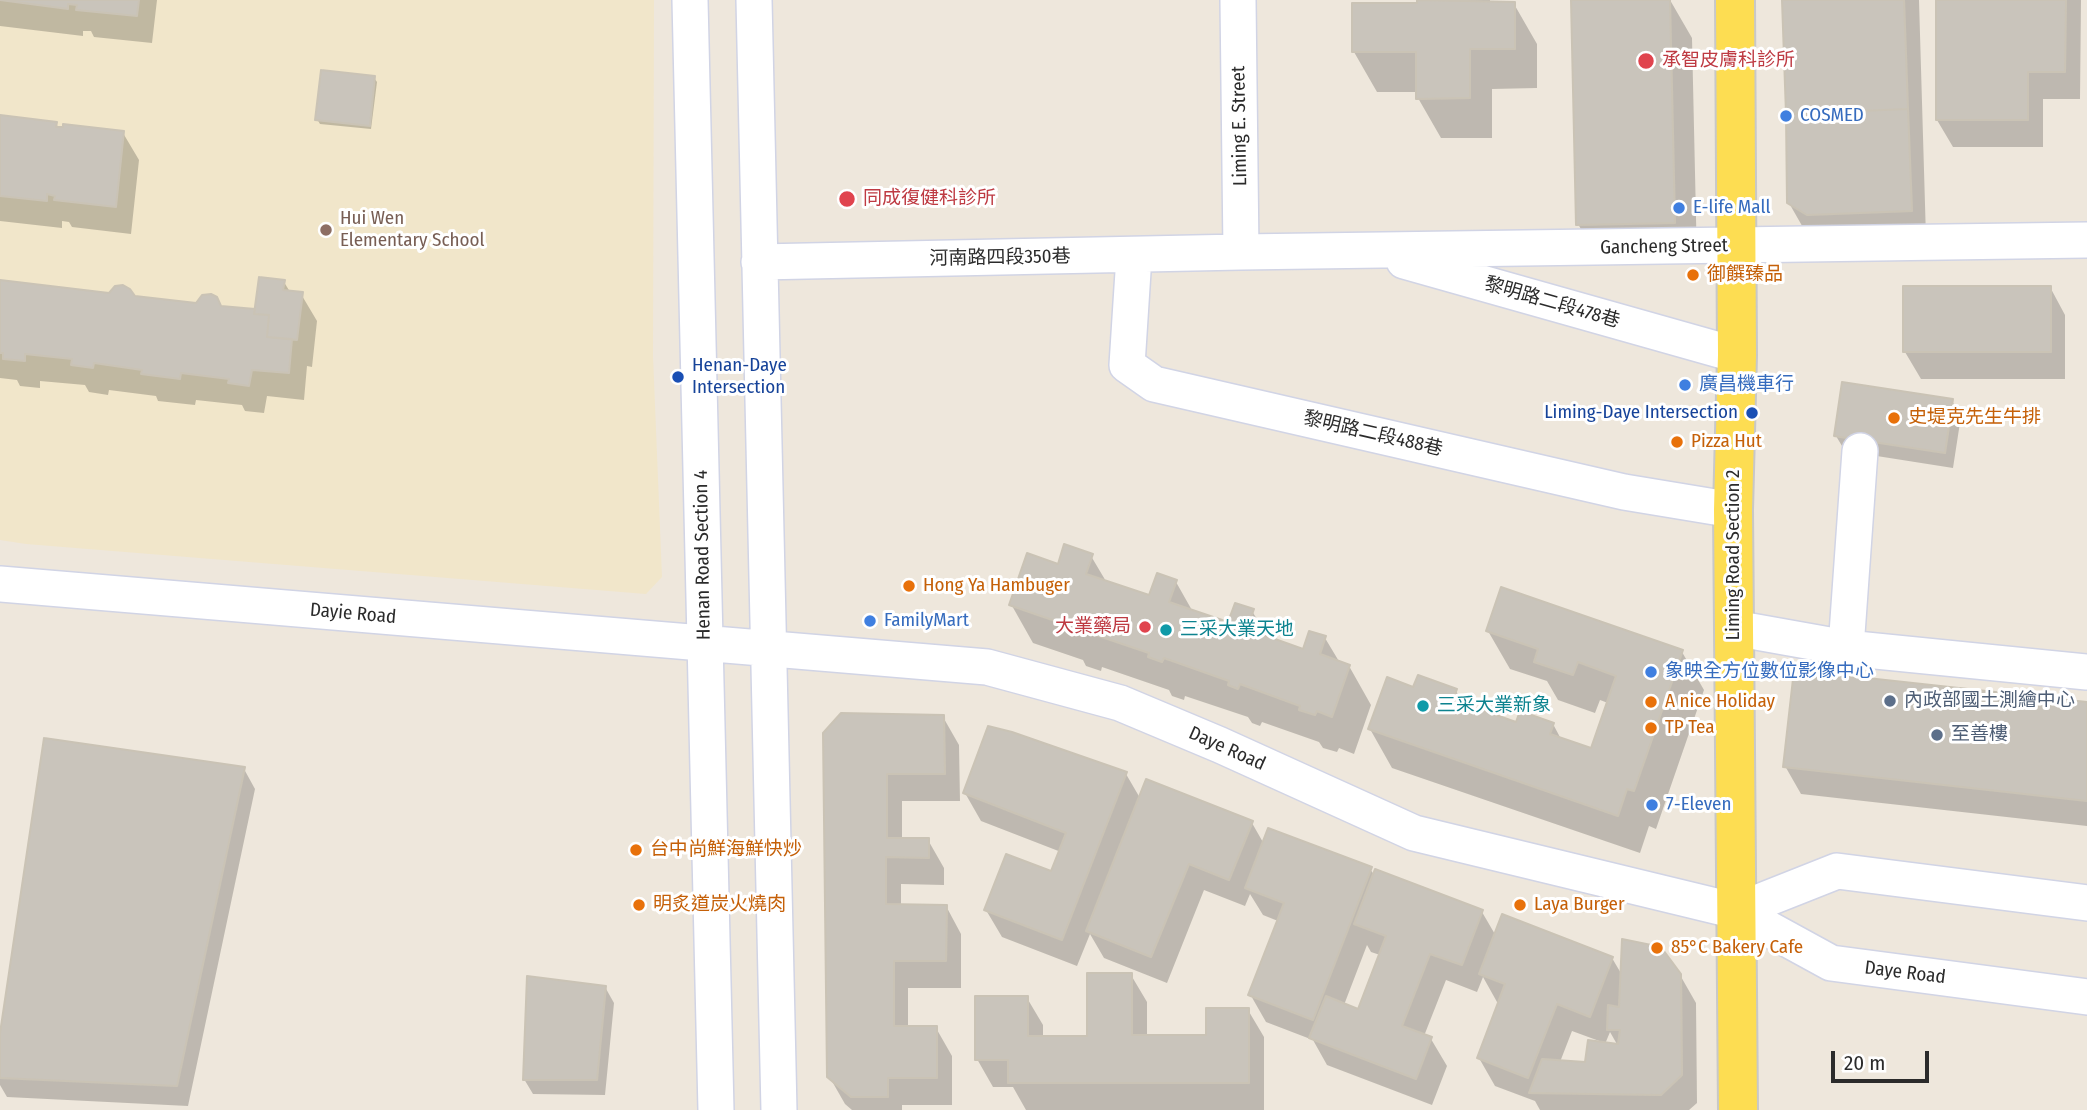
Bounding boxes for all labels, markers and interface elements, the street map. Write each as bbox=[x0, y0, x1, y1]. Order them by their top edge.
place label: 承智皮膚科診所 bbox=[1662, 50, 1795, 72]
marker: 承智皮膚科診所 bbox=[1636, 51, 1656, 71]
street label: Liming E. Street bbox=[1228, 66, 1252, 186]
place label: COSMED bbox=[1800, 105, 1864, 127]
marker: COSMED bbox=[1778, 108, 1794, 124]
place label: 同成復健科診所 bbox=[863, 188, 996, 210]
marker: 同成復健科診所 bbox=[837, 189, 857, 209]
place label: E-life Mall bbox=[1693, 197, 1770, 219]
marker: E-life Mall bbox=[1671, 200, 1687, 216]
place label: Hui Wen Elementary School bbox=[340, 208, 485, 252]
marker: Hui Wen Elementary School bbox=[318, 222, 334, 238]
street label: Gancheng Street bbox=[1600, 234, 1728, 260]
street label: 河南路四段350巷 bbox=[929, 245, 1071, 271]
place label: 御饌臻品 bbox=[1707, 264, 1783, 286]
marker: 御饌臻品 bbox=[1685, 267, 1701, 283]
street label: 黎明路二段478巷 bbox=[1482, 273, 1622, 333]
place label: Henan-Daye Intersection bbox=[692, 355, 787, 399]
marker: Henan-Daye Intersection bbox=[670, 369, 686, 385]
place label: 廣昌機車行 bbox=[1699, 374, 1794, 396]
marker: 廣昌機車行 bbox=[1677, 377, 1693, 393]
place label: Liming-Daye Intersection bbox=[1544, 402, 1738, 424]
marker: Liming-Daye Intersection bbox=[1744, 405, 1760, 421]
street label: 黎明路二段488巷 bbox=[1301, 407, 1445, 461]
place label: 史堤克先生牛排 bbox=[1908, 407, 2041, 429]
marker: 史堤克先生牛排 bbox=[1886, 410, 1902, 426]
place label: Pizza Hut bbox=[1691, 431, 1762, 453]
marker: Pizza Hut bbox=[1669, 434, 1685, 450]
street label: Henan Road Section 4 bbox=[690, 470, 716, 640]
street label: Liming Road Section 2 bbox=[1723, 470, 1745, 640]
place label: Hong Ya Hambuger bbox=[923, 575, 1070, 597]
marker: Hong Ya Hambuger bbox=[901, 578, 917, 594]
street label: Dayie Road bbox=[309, 599, 397, 629]
place label: FamilyMart bbox=[884, 610, 969, 632]
marker: FamilyMart bbox=[862, 613, 878, 629]
place label: 大業藥局 bbox=[1055, 616, 1131, 638]
marker: 大業藥局 bbox=[1137, 619, 1153, 635]
place label: 三采大業天地 bbox=[1180, 619, 1294, 641]
marker: 三采大業天地 bbox=[1158, 622, 1174, 638]
place label: 象映全方位數位影像中心 bbox=[1665, 661, 1874, 683]
marker: 象映全方位數位影像中心 bbox=[1643, 664, 1659, 680]
place label: 內政部國土測繪中心 bbox=[1904, 690, 2075, 712]
place label: A nice Holiday bbox=[1665, 691, 1775, 713]
marker: 內政部國土測繪中心 bbox=[1882, 693, 1898, 709]
marker: A nice Holiday bbox=[1643, 694, 1659, 710]
place label: 三采大業新象 bbox=[1437, 695, 1551, 717]
marker: 三采大業新象 bbox=[1415, 698, 1431, 714]
place label: TP Tea bbox=[1665, 717, 1714, 739]
marker: TP Tea bbox=[1643, 720, 1659, 736]
street label: Daye Road bbox=[1185, 722, 1269, 776]
place label: 至善樓 bbox=[1951, 724, 2008, 746]
marker: 至善樓 bbox=[1929, 727, 1945, 743]
place label: 7-Eleven bbox=[1666, 794, 1731, 816]
marker: 7-Eleven bbox=[1644, 797, 1660, 813]
place label: 台中尚鮮海鮮快炒 bbox=[650, 839, 802, 861]
marker: 台中尚鮮海鮮快炒 bbox=[628, 842, 644, 858]
place label: 明炙道炭火燒肉 bbox=[653, 894, 786, 916]
place label: Laya Burger bbox=[1534, 894, 1625, 916]
marker: 明炙道炭火燒肉 bbox=[631, 897, 647, 913]
marker: Laya Burger bbox=[1512, 897, 1528, 913]
place label: 85°C Bakery Cafe bbox=[1671, 937, 1803, 959]
marker: 85°C Bakery Cafe bbox=[1649, 940, 1665, 956]
street label: Daye Road bbox=[1863, 957, 1947, 989]
scale bar bbox=[1835, 1036, 1933, 1080]
text: 20 m bbox=[1844, 1050, 1885, 1076]

